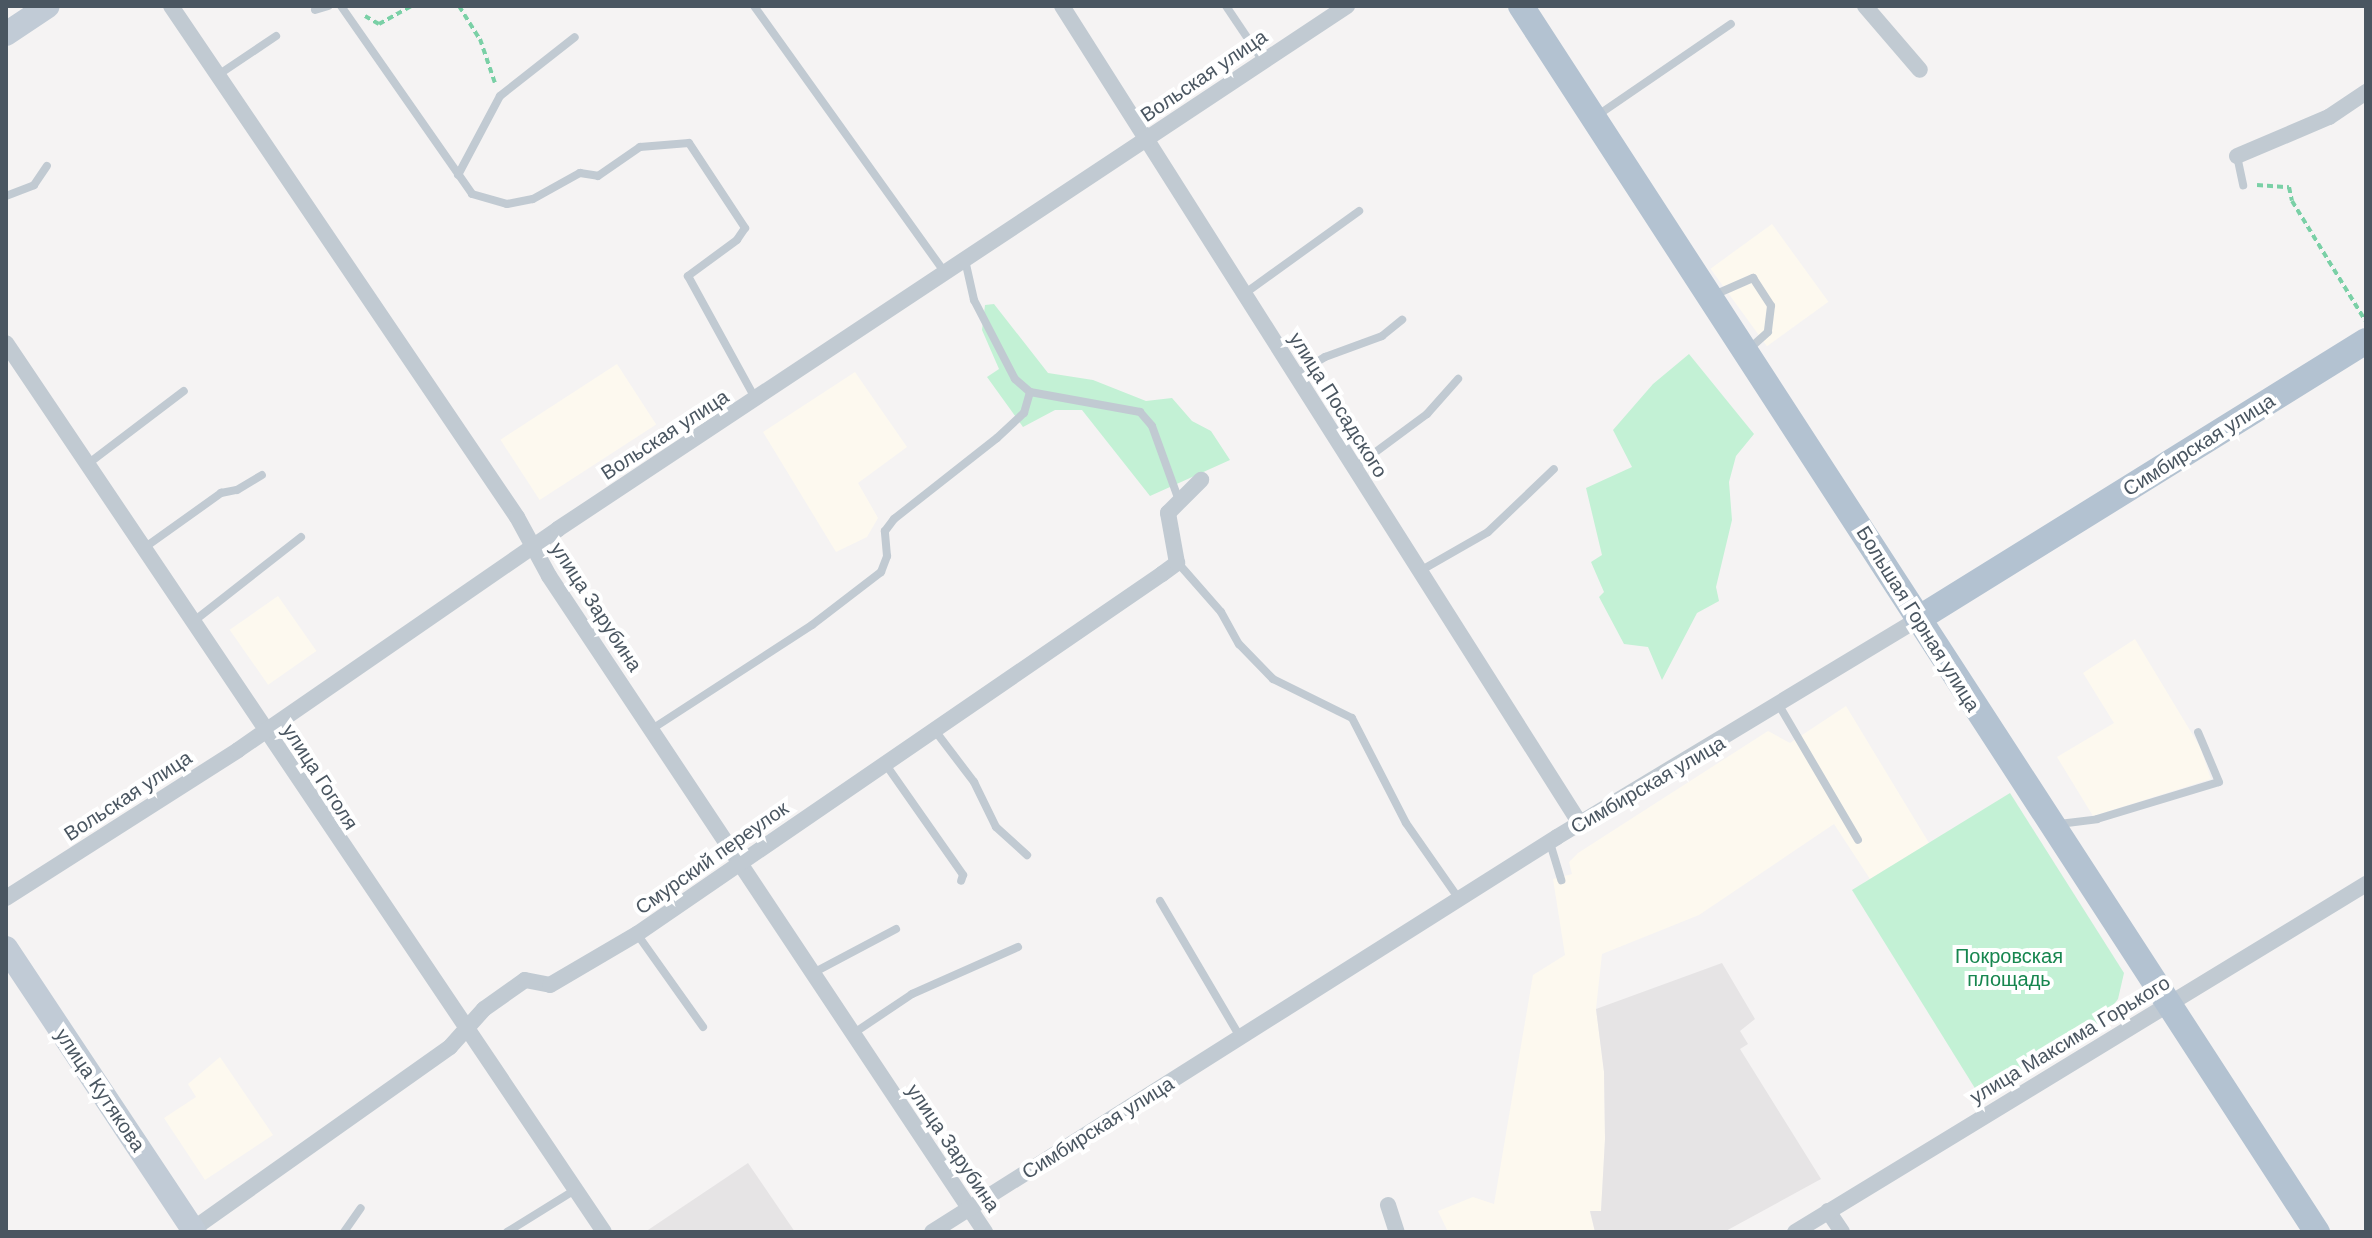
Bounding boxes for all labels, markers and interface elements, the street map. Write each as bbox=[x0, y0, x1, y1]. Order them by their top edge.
street label: Вольская улица bbox=[1136, 25, 1272, 127]
street label: улица Посадского bbox=[1284, 328, 1392, 482]
street label: Вольская улица bbox=[597, 385, 733, 485]
street label: Симбирская улица bbox=[2119, 389, 2279, 501]
street label: Большая Горная улица bbox=[1851, 522, 1985, 716]
street label: улица Зарубина bbox=[545, 538, 647, 676]
street label: улица Гоголя bbox=[277, 720, 363, 834]
street label: Симбирская улица bbox=[1567, 731, 1729, 839]
street label: Вольская улица bbox=[60, 746, 196, 846]
street label: Смурский переулок bbox=[631, 796, 793, 920]
park label: Покровская площадь bbox=[1955, 944, 2063, 991]
street label: улица Максима Горького bbox=[1966, 971, 2174, 1109]
street label: улица Кутякова bbox=[50, 1024, 150, 1156]
street label: Симбирская улица bbox=[1018, 1072, 1178, 1184]
street label: улица Зарубина bbox=[901, 1079, 1005, 1217]

